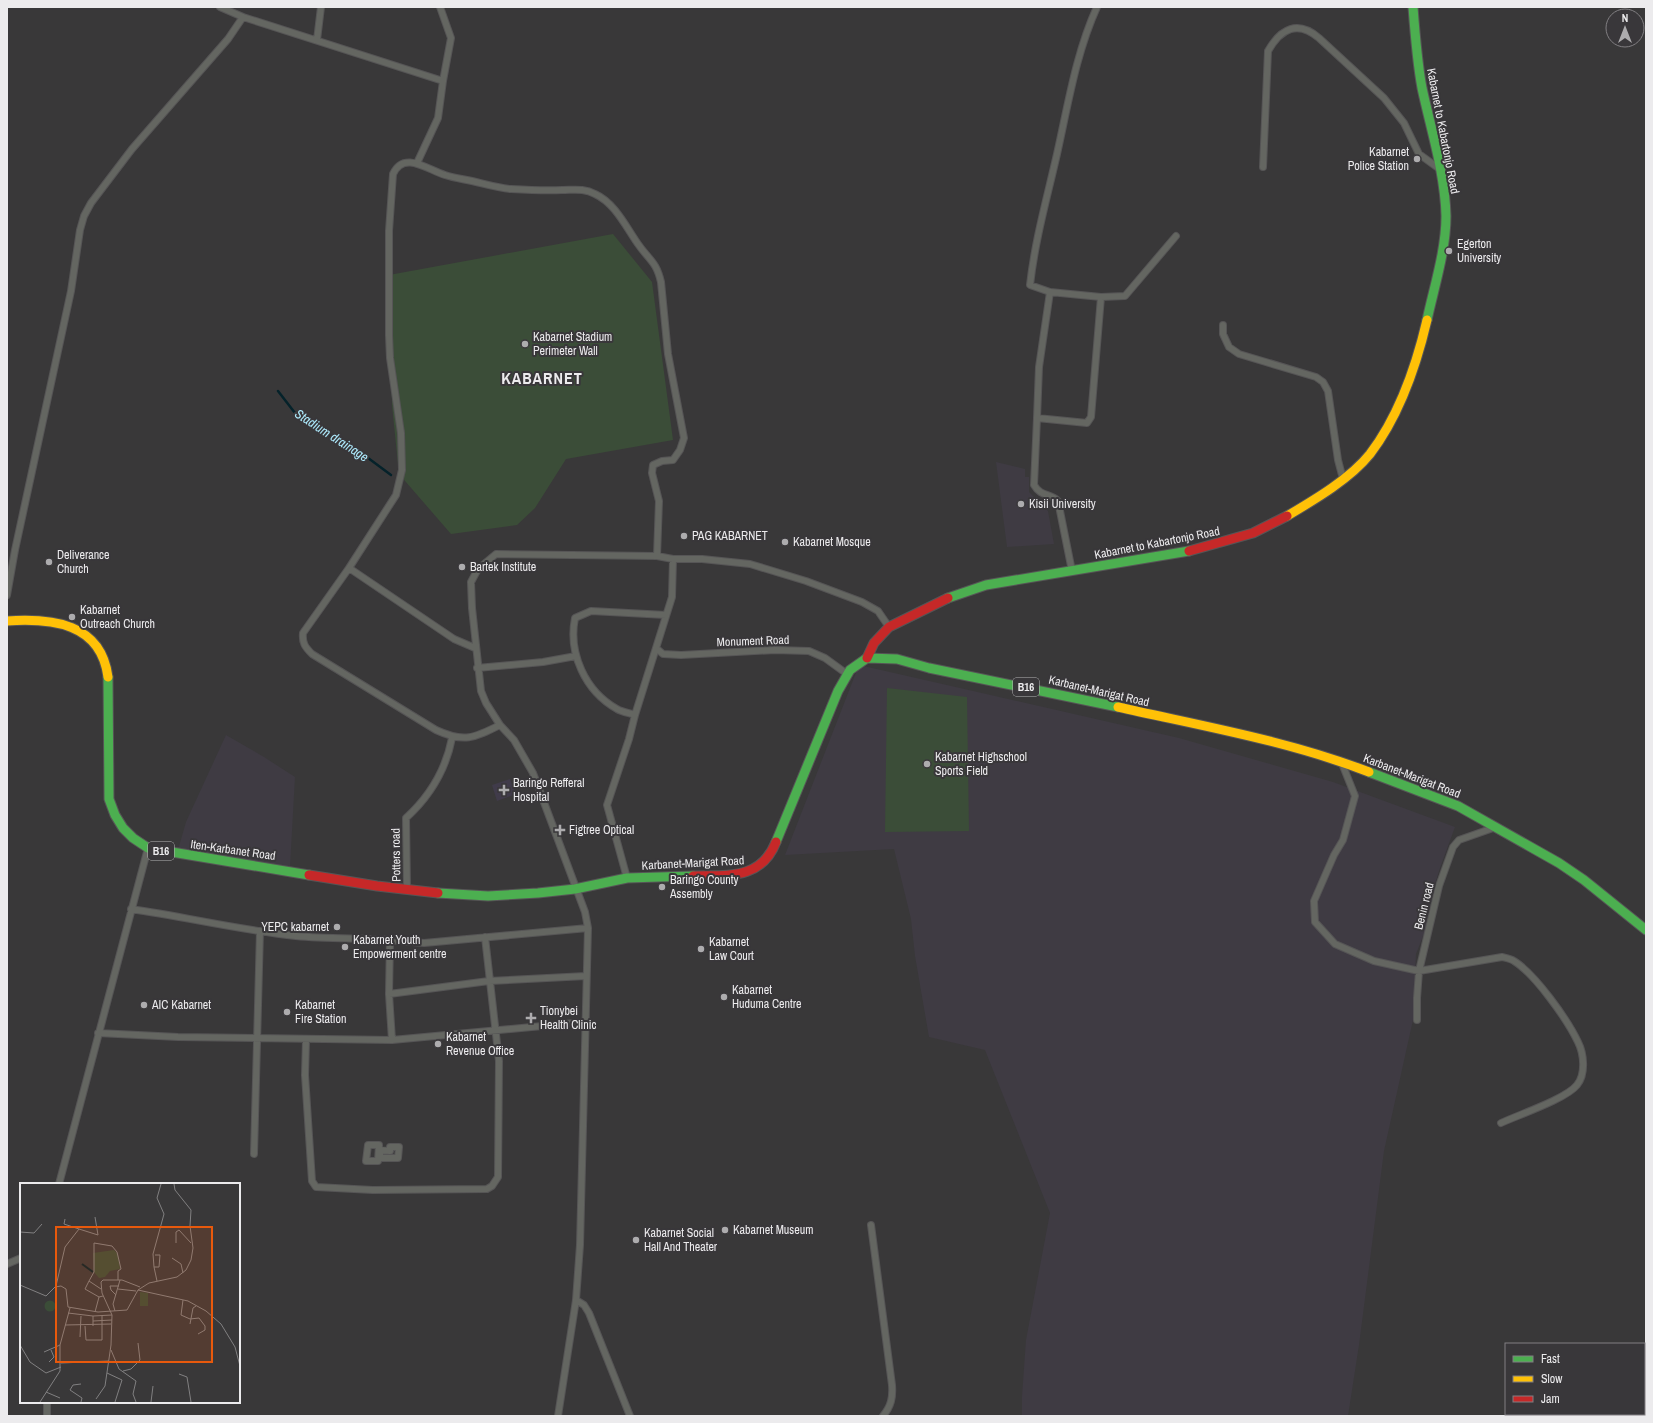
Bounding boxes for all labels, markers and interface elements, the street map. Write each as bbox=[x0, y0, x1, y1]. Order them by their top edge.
north arrow bbox=[1605, 8, 1645, 48]
text: N bbox=[1622, 11, 1628, 25]
street label: Kabarnet to Kabartonjo Road bbox=[1423, 67, 1463, 195]
place label: Kabarnet Police Station bbox=[1348, 144, 1409, 174]
marker: Kabarnet Police Station bbox=[1412, 154, 1422, 164]
place label: Egerton University bbox=[1457, 236, 1501, 266]
marker: Egerton University bbox=[1444, 246, 1454, 256]
place label: Kabarnet Stadium Perimeter Wall bbox=[533, 329, 612, 359]
marker: Kabarnet Stadium Perimeter Wall bbox=[520, 339, 530, 349]
district label: KABARNET bbox=[501, 367, 583, 389]
water label: Stadium drainage bbox=[292, 405, 372, 466]
place label: Kisii University bbox=[1029, 496, 1096, 512]
marker: Kisii University bbox=[1016, 499, 1026, 509]
street label: Kabarnet to Kabartonjo Road bbox=[1093, 523, 1221, 563]
place label: PAG KABARNET bbox=[692, 528, 768, 544]
marker: PAG KABARNET bbox=[679, 531, 689, 541]
place label: Kabarnet Mosque bbox=[793, 534, 871, 550]
marker: Kabarnet Mosque bbox=[780, 537, 790, 547]
place label: Deliverance Church bbox=[57, 547, 110, 577]
marker: Deliverance Church bbox=[44, 557, 54, 567]
place label: Bartek Institute bbox=[470, 559, 536, 575]
marker: Bartek Institute bbox=[457, 562, 467, 572]
place label: Kabarnet Outreach Church bbox=[80, 602, 155, 632]
marker: Kabarnet Outreach Church bbox=[67, 612, 77, 622]
street label: Monument Road bbox=[716, 632, 790, 650]
street label: Karbanet-Marigat Road bbox=[1047, 672, 1151, 710]
road number: B16 bbox=[1013, 678, 1039, 696]
place label: Kabarnet Highschool Sports Field bbox=[935, 749, 1027, 779]
street label: Karbanet-Marigat Road bbox=[1361, 750, 1463, 802]
marker: Kabarnet Highschool Sports Field bbox=[922, 759, 932, 769]
place label: Baringo Refferal Hospital bbox=[513, 775, 585, 805]
marker: Baringo Refferal Hospital bbox=[498, 784, 510, 796]
place label: Figtree Optical bbox=[569, 822, 634, 838]
marker: Figtree Optical bbox=[554, 824, 566, 836]
street label: Potters road bbox=[388, 828, 404, 882]
street label: Iten-Karbanet Road bbox=[189, 836, 277, 864]
road number: B16 bbox=[148, 842, 174, 860]
street label: Karbanet-Marigat Road bbox=[641, 852, 745, 874]
place label: Baringo County Assembly bbox=[669, 872, 738, 902]
street label: Benin road bbox=[1410, 881, 1438, 931]
marker: Baringo County Assembly bbox=[657, 882, 667, 892]
place label: YEPC kabarnet bbox=[261, 919, 329, 935]
marker: YEPC kabarnet bbox=[332, 922, 342, 932]
place label: Kabarnet Youth Empowerment centre bbox=[353, 932, 447, 962]
place label: Kabarnet Law Court bbox=[709, 934, 754, 964]
marker: Kabarnet Youth Empowerment centre bbox=[340, 942, 350, 952]
marker: Kabarnet Law Court bbox=[696, 944, 706, 954]
place label: Kabarnet Huduma Centre bbox=[732, 982, 801, 1012]
marker: Kabarnet Huduma Centre bbox=[719, 992, 729, 1002]
place label: AIC Kabarnet bbox=[151, 997, 211, 1013]
place label: Kabarnet Fire Station bbox=[295, 997, 346, 1027]
marker: AIC Kabarnet bbox=[139, 1000, 149, 1010]
place label: Tionybei Health Clinic bbox=[540, 1003, 596, 1033]
marker: Kabarnet Fire Station bbox=[282, 1007, 292, 1017]
marker: Tionybei Health Clinic bbox=[525, 1012, 537, 1024]
place label: Kabarnet Revenue Office bbox=[446, 1029, 514, 1059]
marker: Kabarnet Revenue Office bbox=[433, 1039, 443, 1049]
inset map bbox=[20, 1183, 240, 1403]
place label: Kabarnet Museum bbox=[733, 1222, 813, 1238]
place label: Kabarnet Social Hall And Theater bbox=[644, 1225, 718, 1255]
marker: Kabarnet Museum bbox=[720, 1225, 730, 1235]
marker: Kabarnet Social Hall And Theater bbox=[631, 1235, 641, 1245]
legend bbox=[1505, 1343, 1645, 1415]
text: Fast bbox=[1541, 1351, 1560, 1367]
text: Slow bbox=[1541, 1371, 1563, 1387]
text: Jam bbox=[1541, 1391, 1560, 1407]

